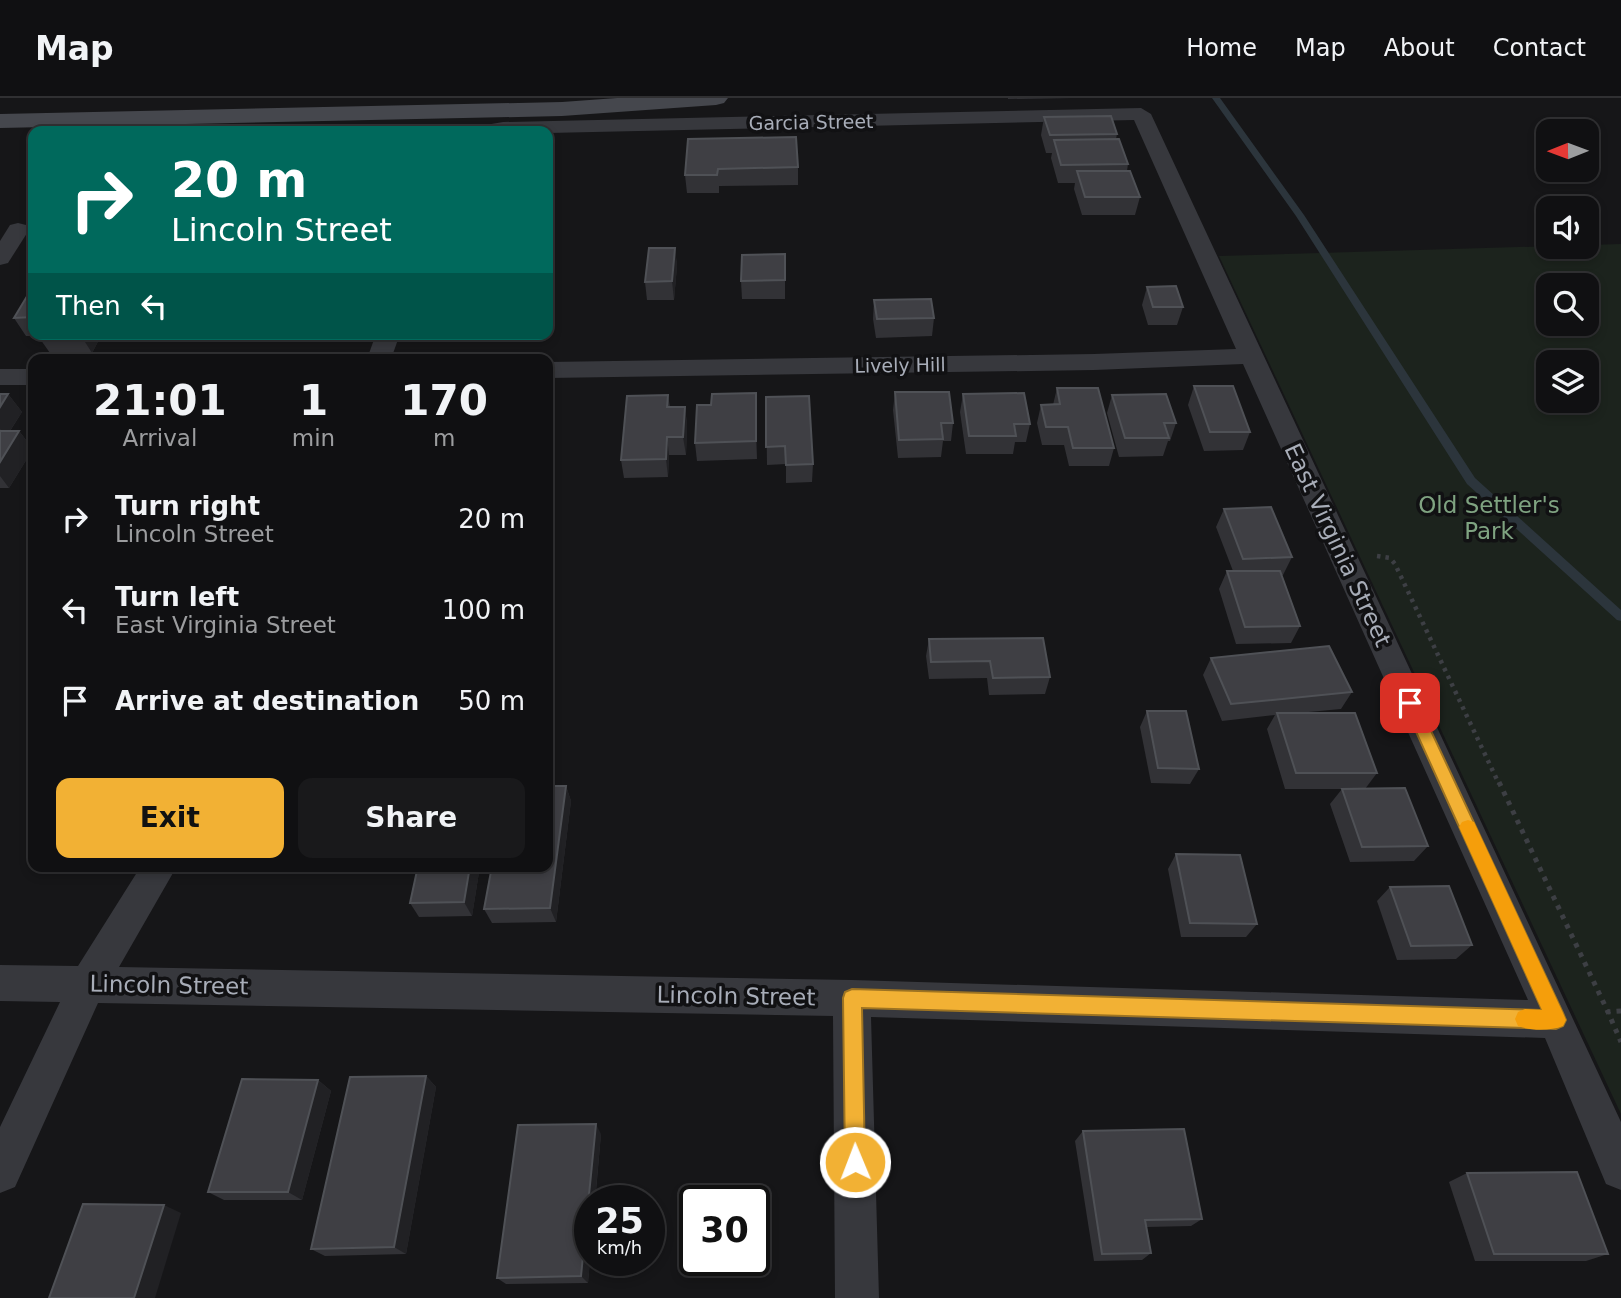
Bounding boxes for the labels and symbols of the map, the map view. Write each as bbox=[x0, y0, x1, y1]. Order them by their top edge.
street label: Garcia Street bbox=[748, 110, 874, 134]
north arrow bbox=[1536, 119, 1600, 182]
street label: Lively Hill bbox=[854, 353, 946, 377]
street label: East Virginia Street bbox=[1280, 439, 1396, 651]
park label: Old Settler's Park bbox=[1418, 492, 1560, 544]
pin bbox=[1380, 673, 1440, 733]
street label: Lincoln Street bbox=[89, 971, 249, 999]
street label: Lincoln Street bbox=[656, 982, 816, 1010]
position arrow bbox=[818, 1125, 892, 1199]
speed limit sign: 30 bbox=[679, 1185, 770, 1276]

